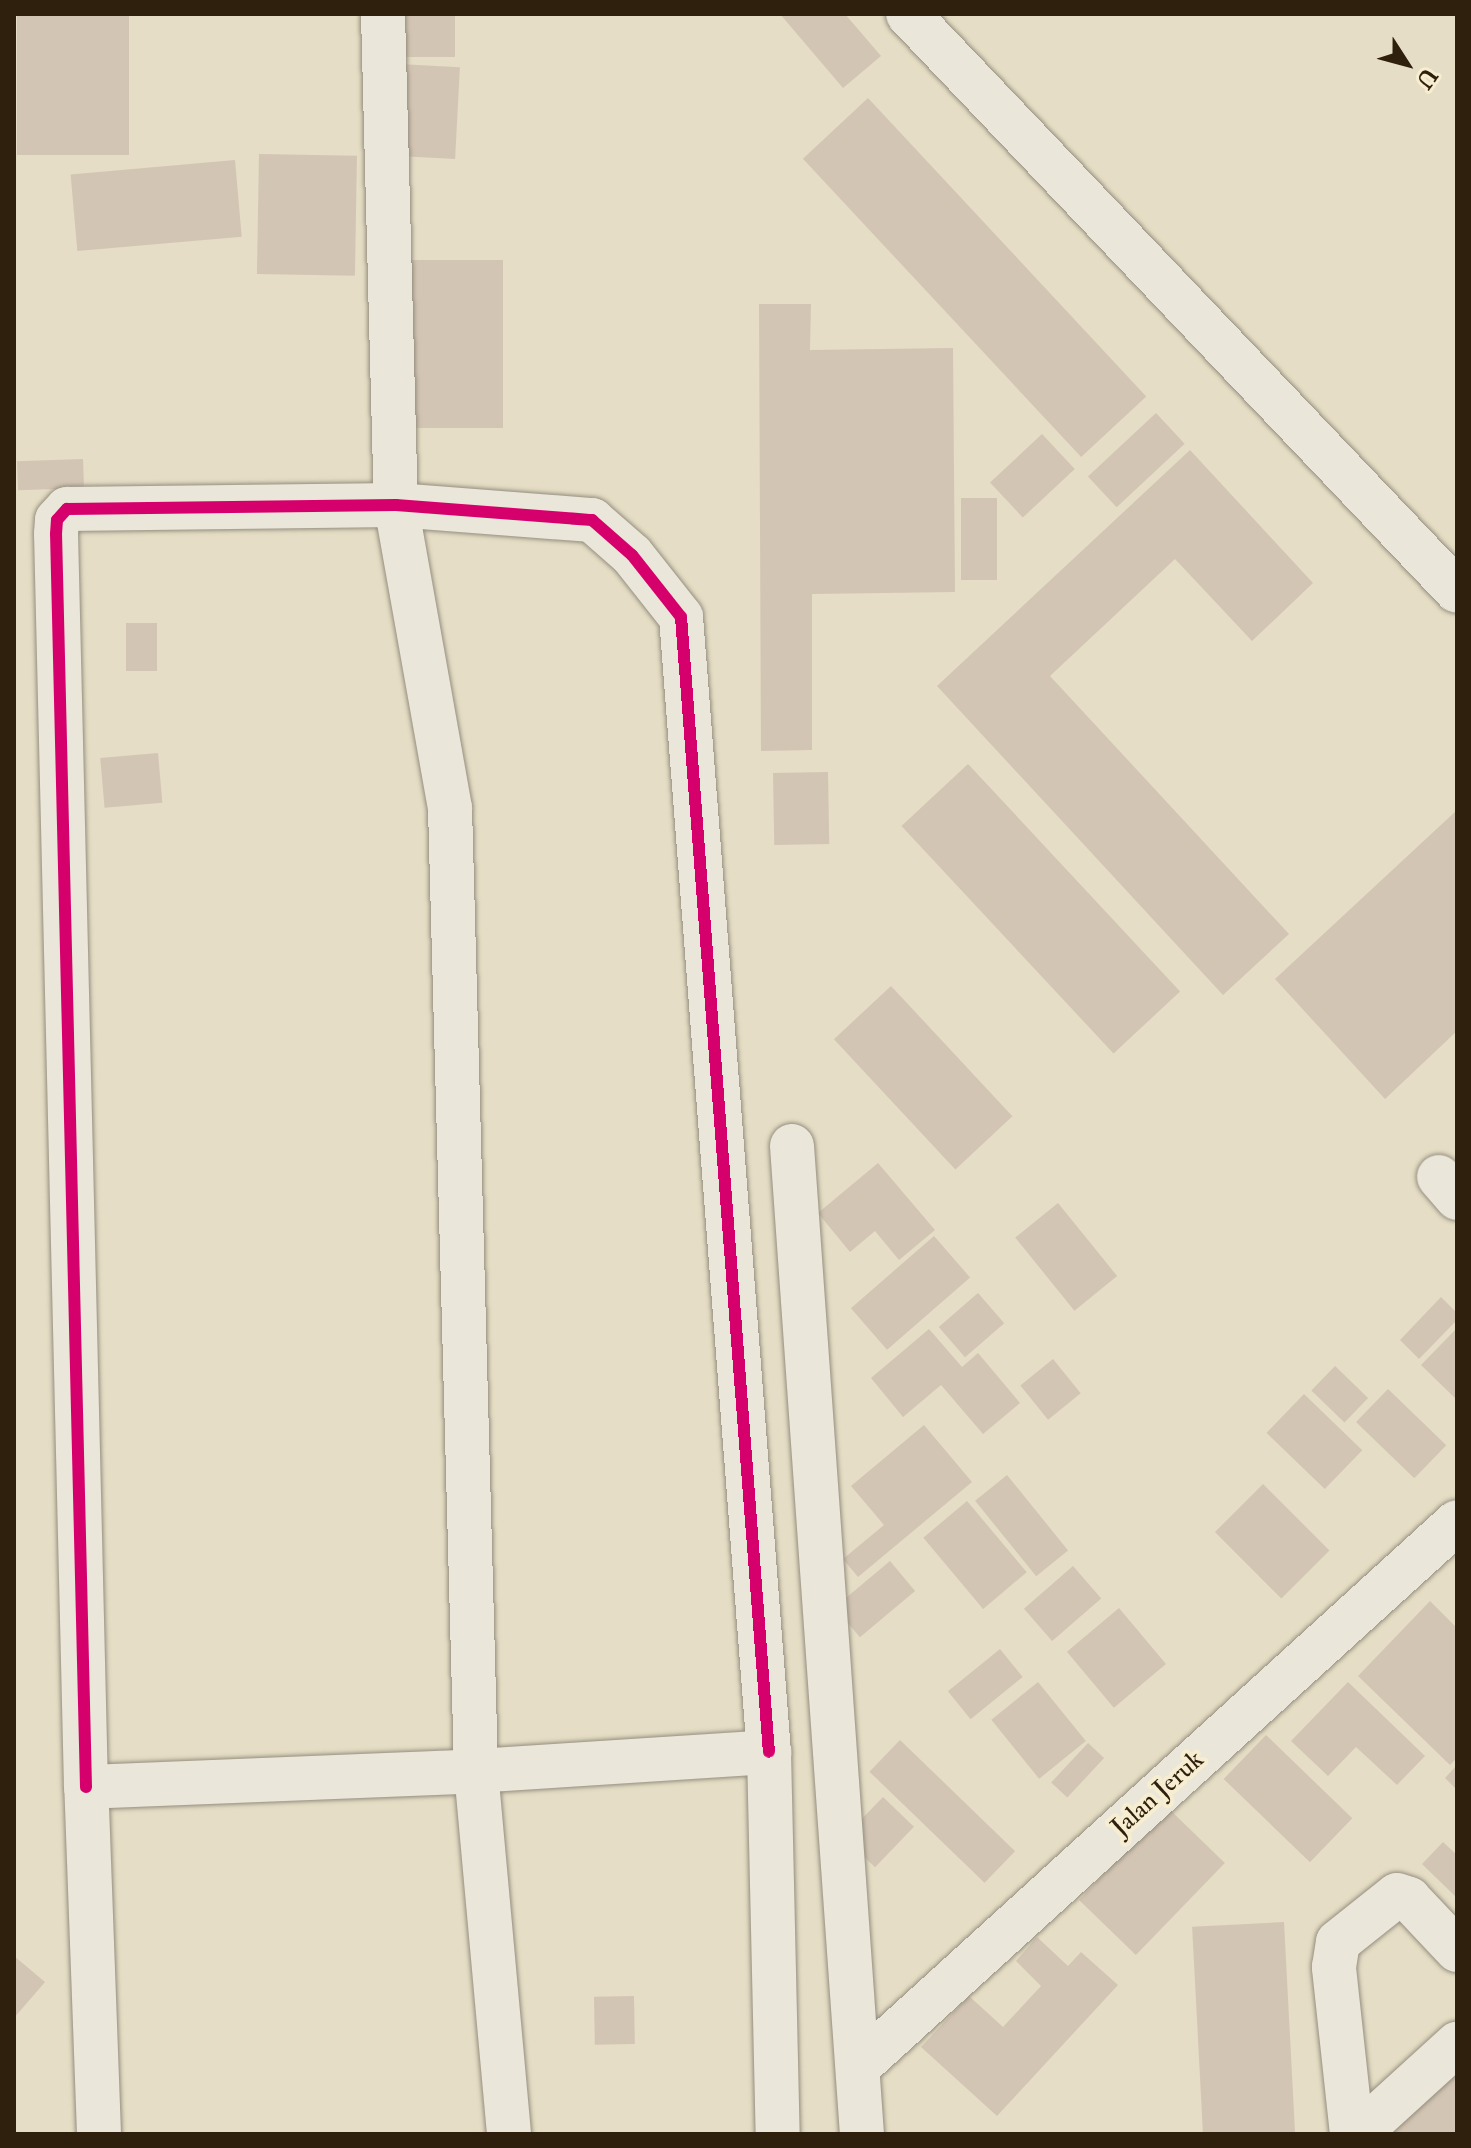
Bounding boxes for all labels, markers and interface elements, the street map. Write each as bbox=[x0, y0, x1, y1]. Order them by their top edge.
north arrow bbox=[1367, 24, 1447, 104]
text: U bbox=[1410, 62, 1443, 94]
street label: Jalan Jeruk bbox=[1105, 1744, 1211, 1844]

